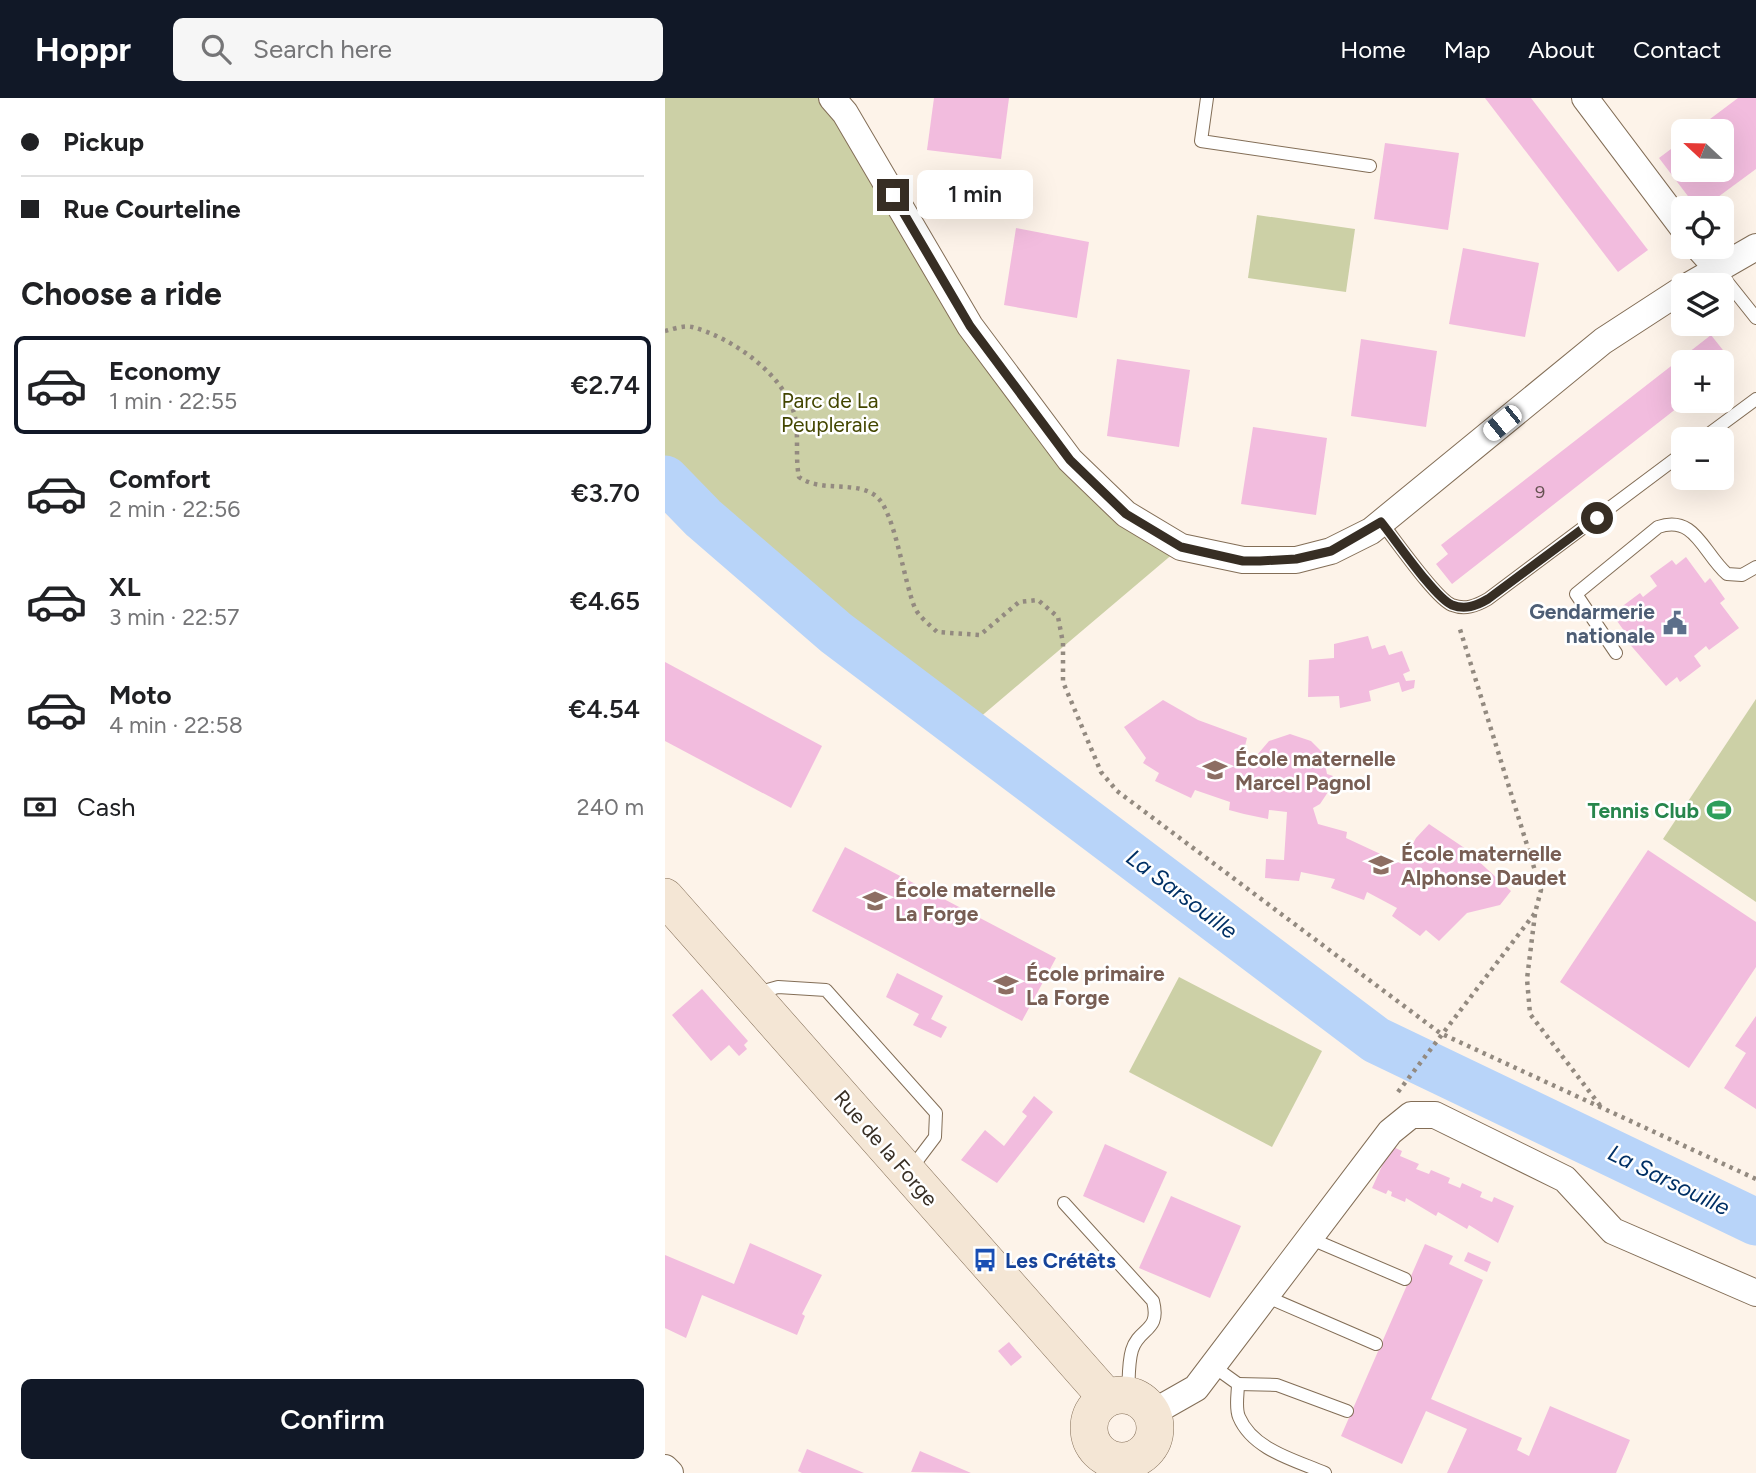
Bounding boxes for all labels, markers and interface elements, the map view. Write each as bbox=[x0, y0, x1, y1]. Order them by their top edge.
search box bbox=[173, 18, 663, 81]
text: Hoppr bbox=[35, 30, 131, 69]
icon: search bbox=[197, 30, 235, 68]
text: Search here bbox=[253, 33, 392, 65]
text: Home bbox=[1340, 35, 1406, 64]
text: Map bbox=[1444, 35, 1490, 64]
text: About bbox=[1528, 35, 1595, 64]
text: Contact bbox=[1633, 35, 1721, 64]
north arrow bbox=[1671, 119, 1734, 182]
map controls bbox=[1671, 119, 1734, 490]
text: Pickup bbox=[63, 126, 144, 158]
callout: 1 min bbox=[917, 170, 1033, 220]
route end bbox=[877, 179, 909, 211]
text: 1 min bbox=[948, 180, 1002, 208]
text: Rue Courteline bbox=[63, 193, 241, 225]
button: locate bbox=[1671, 196, 1734, 259]
button: layers bbox=[1671, 273, 1734, 336]
text: Choose a ride bbox=[21, 275, 222, 313]
button: + bbox=[1671, 350, 1734, 413]
icon: car bbox=[25, 354, 88, 417]
text: Economy bbox=[109, 355, 221, 387]
text: €2.74 bbox=[571, 369, 640, 401]
text: 1 min · 22:55 bbox=[109, 387, 237, 415]
park label: Parc de La Peupleraie bbox=[781, 388, 879, 437]
car bbox=[1480, 402, 1525, 444]
button: − bbox=[1671, 427, 1734, 490]
icon: car bbox=[25, 462, 88, 525]
text: Comfort bbox=[109, 463, 211, 495]
text: €3.70 bbox=[571, 477, 640, 509]
house number: 9 bbox=[1535, 481, 1545, 503]
text: 2 min · 22:56 bbox=[109, 495, 240, 523]
route start bbox=[1581, 502, 1613, 534]
icon: car bbox=[25, 570, 88, 633]
text: XL bbox=[109, 571, 141, 603]
text: €4.65 bbox=[570, 585, 640, 617]
place label: Gendarmerie nationale bbox=[1529, 599, 1655, 648]
text: 3 min · 22:57 bbox=[109, 603, 239, 631]
public building icon: Gendarmerie nationale bbox=[1661, 609, 1689, 637]
icon: car bbox=[25, 678, 88, 741]
text: Moto bbox=[109, 679, 172, 711]
text: €4.54 bbox=[569, 693, 640, 725]
text: 4 min · 22:58 bbox=[109, 711, 243, 739]
place label: École maternelle Marcel Pagnol bbox=[1235, 746, 1396, 795]
school or university icon: École maternelle Marcel Pagnol bbox=[1201, 756, 1229, 784]
icon: cash bbox=[21, 788, 59, 826]
text: Cash bbox=[77, 791, 136, 823]
text: 240 m bbox=[577, 793, 644, 821]
sports icon: Tennis Club bbox=[1705, 796, 1733, 824]
place label: Tennis Club bbox=[1588, 798, 1699, 823]
place label: École maternelle Alphonse Daudet bbox=[1401, 841, 1567, 890]
water label: La Sarsouille bbox=[1121, 843, 1243, 945]
school or university icon: École maternelle Alphonse Daudet bbox=[1367, 851, 1395, 879]
place label: École maternelle La Forge bbox=[895, 877, 1056, 926]
school or university icon: École maternelle La Forge bbox=[861, 887, 889, 915]
place label: École primaire La Forge bbox=[1026, 961, 1165, 1010]
school or university icon: École primaire La Forge bbox=[992, 971, 1020, 999]
street label: Rue de la Forge bbox=[829, 1085, 943, 1211]
water label: La Sarsouille bbox=[1604, 1139, 1735, 1222]
bus stop icon: Les Crétêts bbox=[971, 1246, 999, 1274]
place label: Les Crétêts bbox=[1005, 1248, 1116, 1273]
button: Confirm bbox=[21, 1379, 644, 1459]

